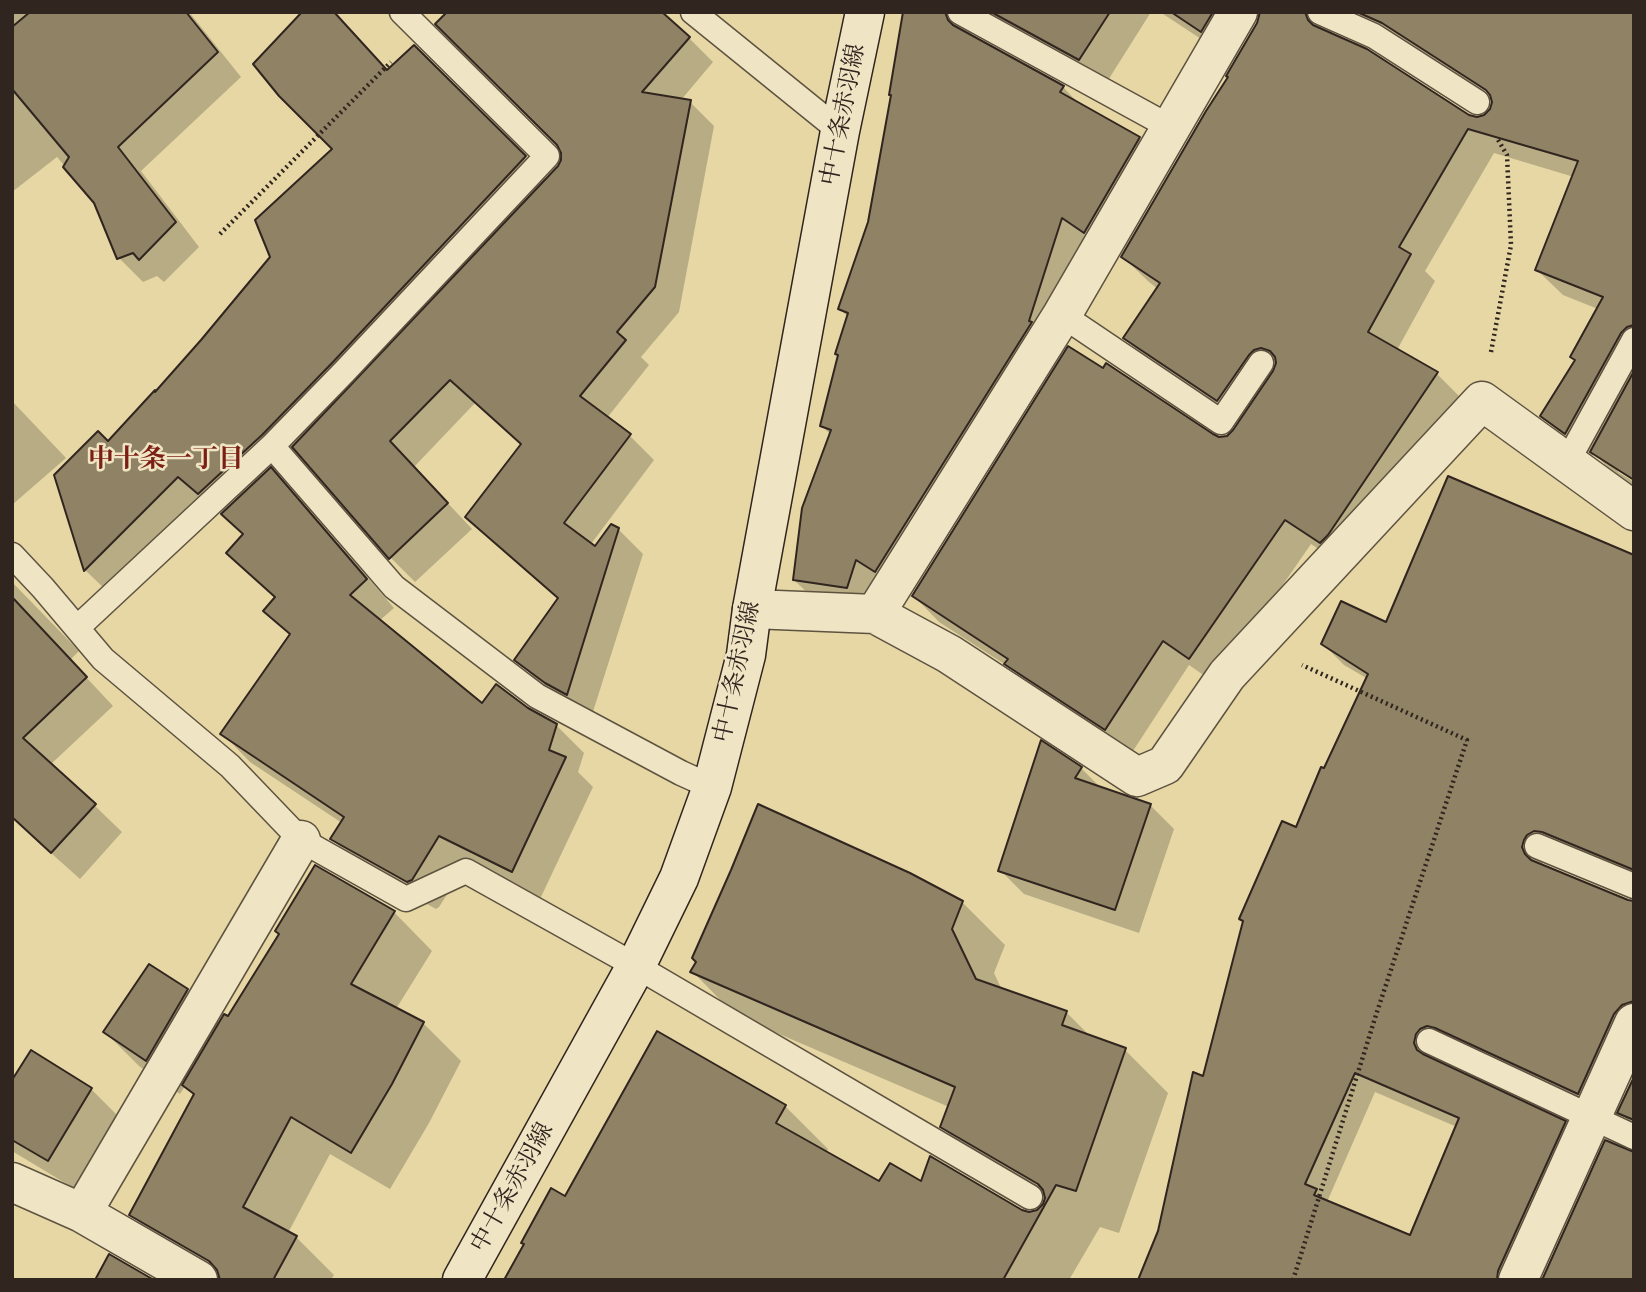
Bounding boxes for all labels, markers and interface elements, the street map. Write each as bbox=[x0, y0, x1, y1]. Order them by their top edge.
street label: 中十条赤羽線 bbox=[816, 42, 872, 188]
district label: 中十条一丁目 bbox=[88, 445, 244, 477]
street label: 中十条赤羽線 bbox=[709, 599, 767, 745]
street label: 中十条赤羽線 bbox=[465, 1118, 561, 1258]

